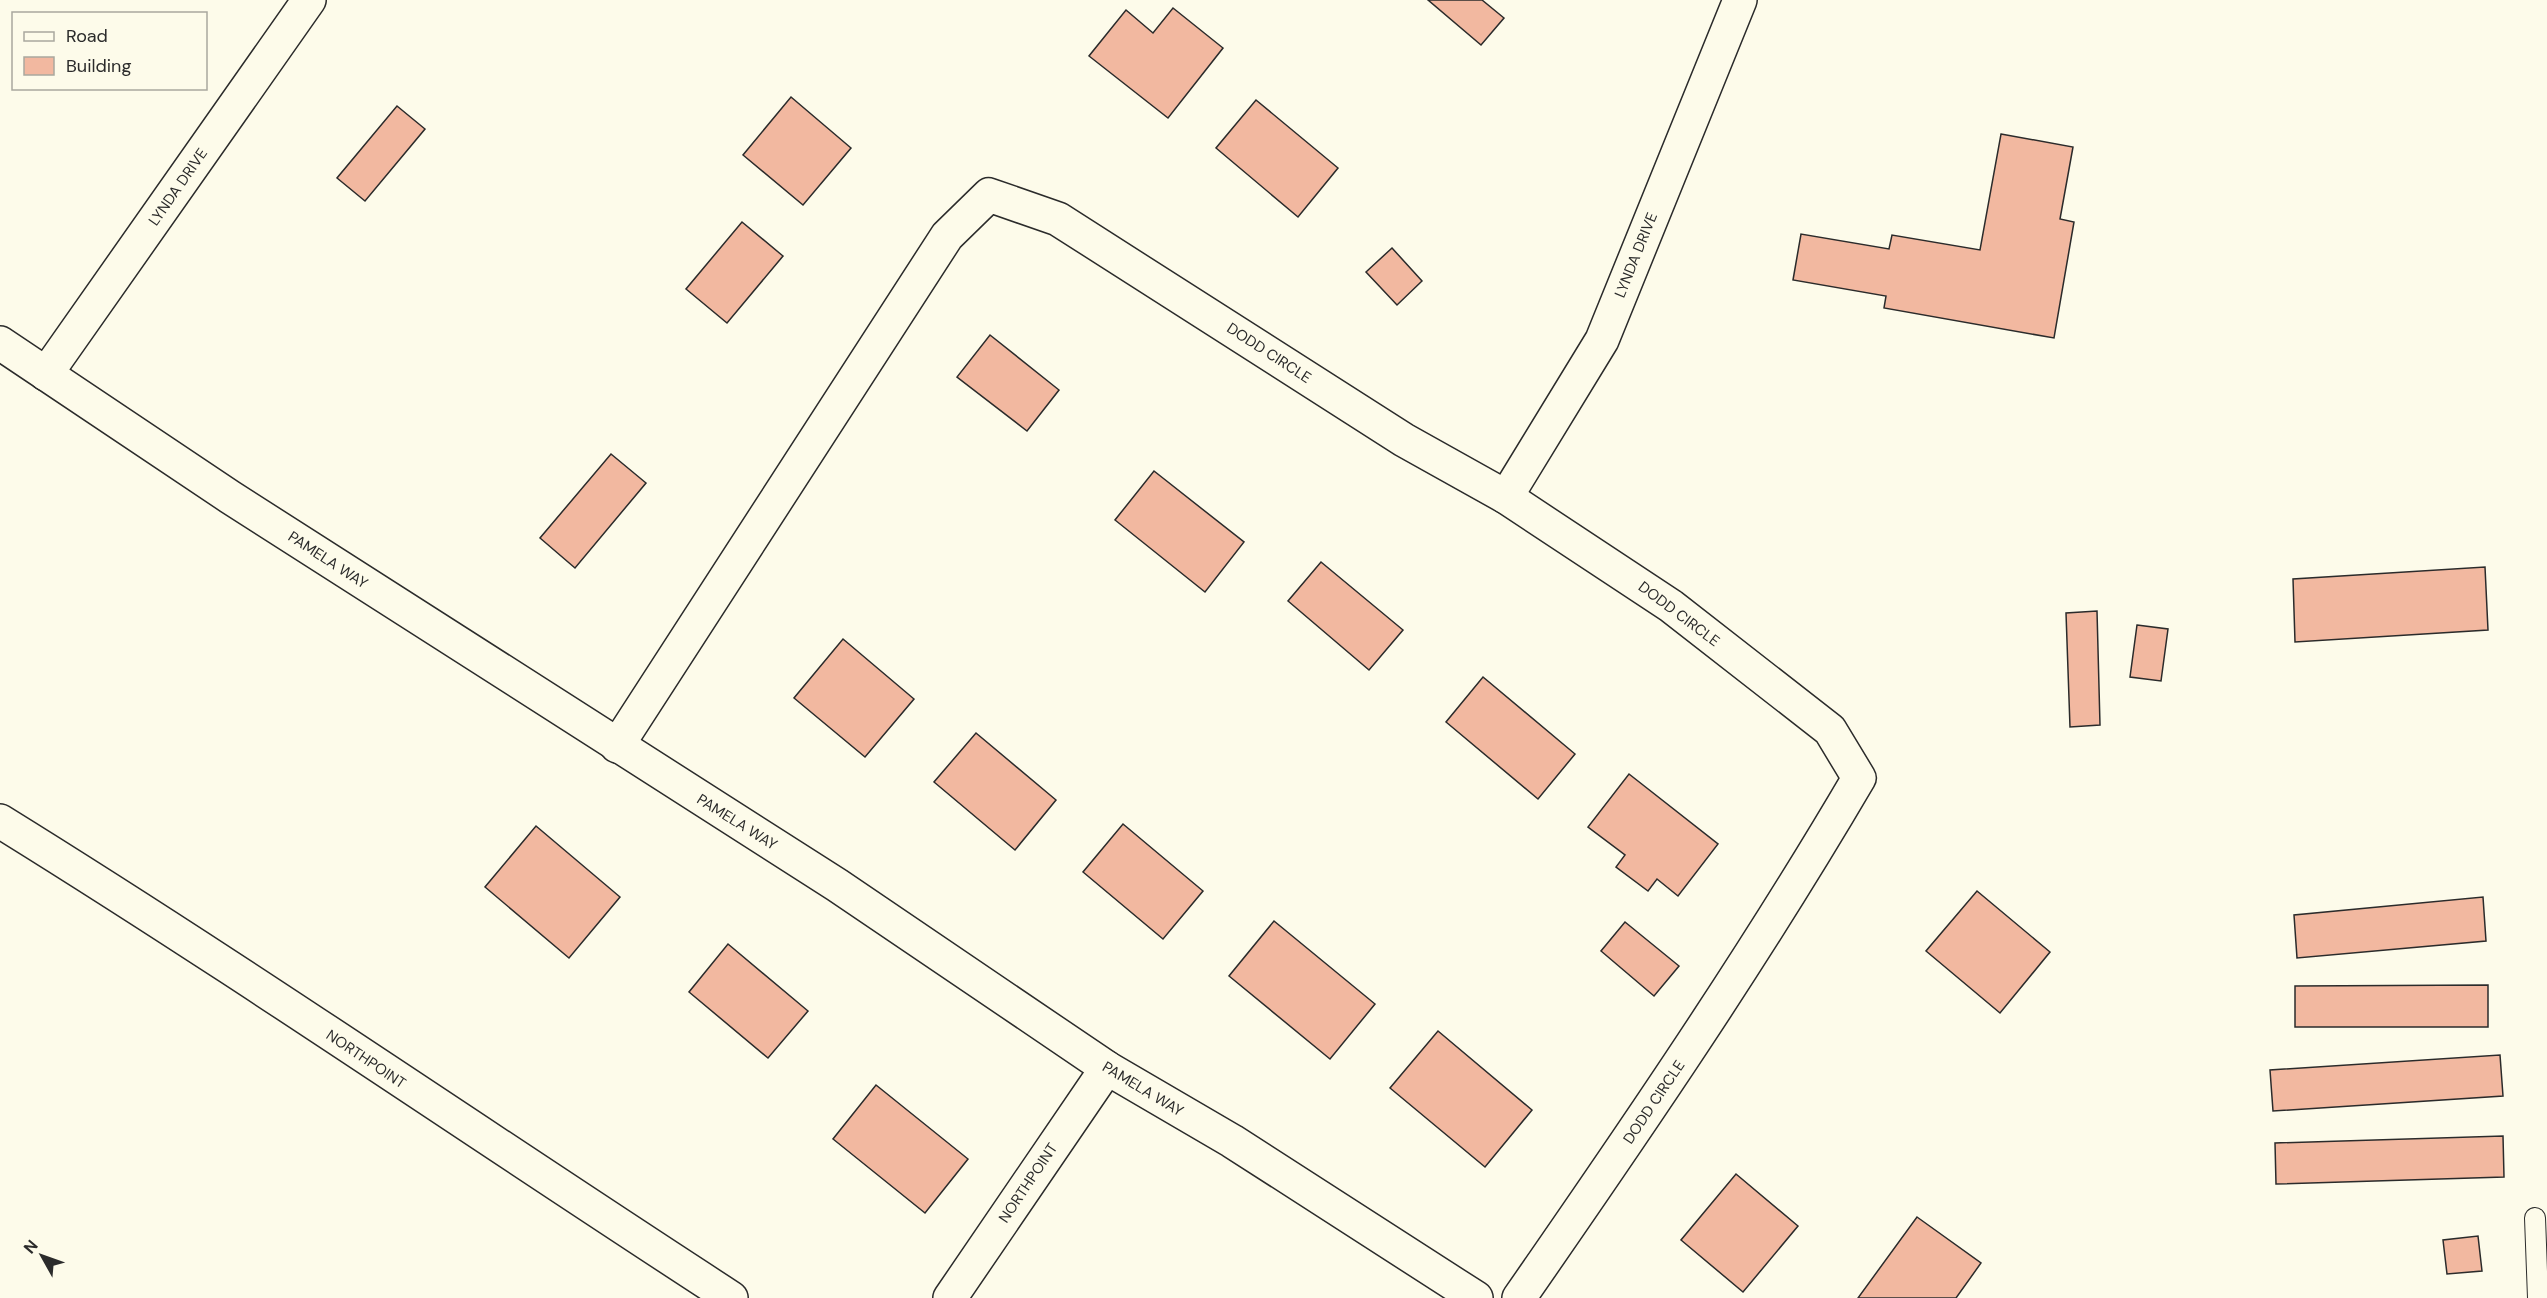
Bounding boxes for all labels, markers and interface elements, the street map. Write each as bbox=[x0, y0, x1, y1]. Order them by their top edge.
legend bbox=[12, 12, 207, 90]
text: Road bbox=[66, 24, 108, 48]
text: Building bbox=[66, 54, 131, 78]
street label: LYNDA DRIVE bbox=[144, 144, 212, 230]
street label: LYNDA DRIVE bbox=[1610, 209, 1662, 301]
street label: DODD CIRCLE bbox=[1223, 318, 1315, 388]
street label: PAMELA WAY bbox=[284, 527, 372, 593]
street label: DODD CIRCLE bbox=[1634, 577, 1724, 651]
street label: PAMELA WAY bbox=[693, 789, 781, 855]
street label: NORTHPOINT bbox=[322, 1025, 410, 1093]
street label: DODD CIRCLE bbox=[1619, 1056, 1689, 1148]
street label: PAMELA WAY bbox=[1099, 1057, 1188, 1121]
street label: NORTHPOINT bbox=[994, 1139, 1062, 1227]
north arrow bbox=[12, 1226, 72, 1286]
text: N bbox=[19, 1235, 43, 1258]

